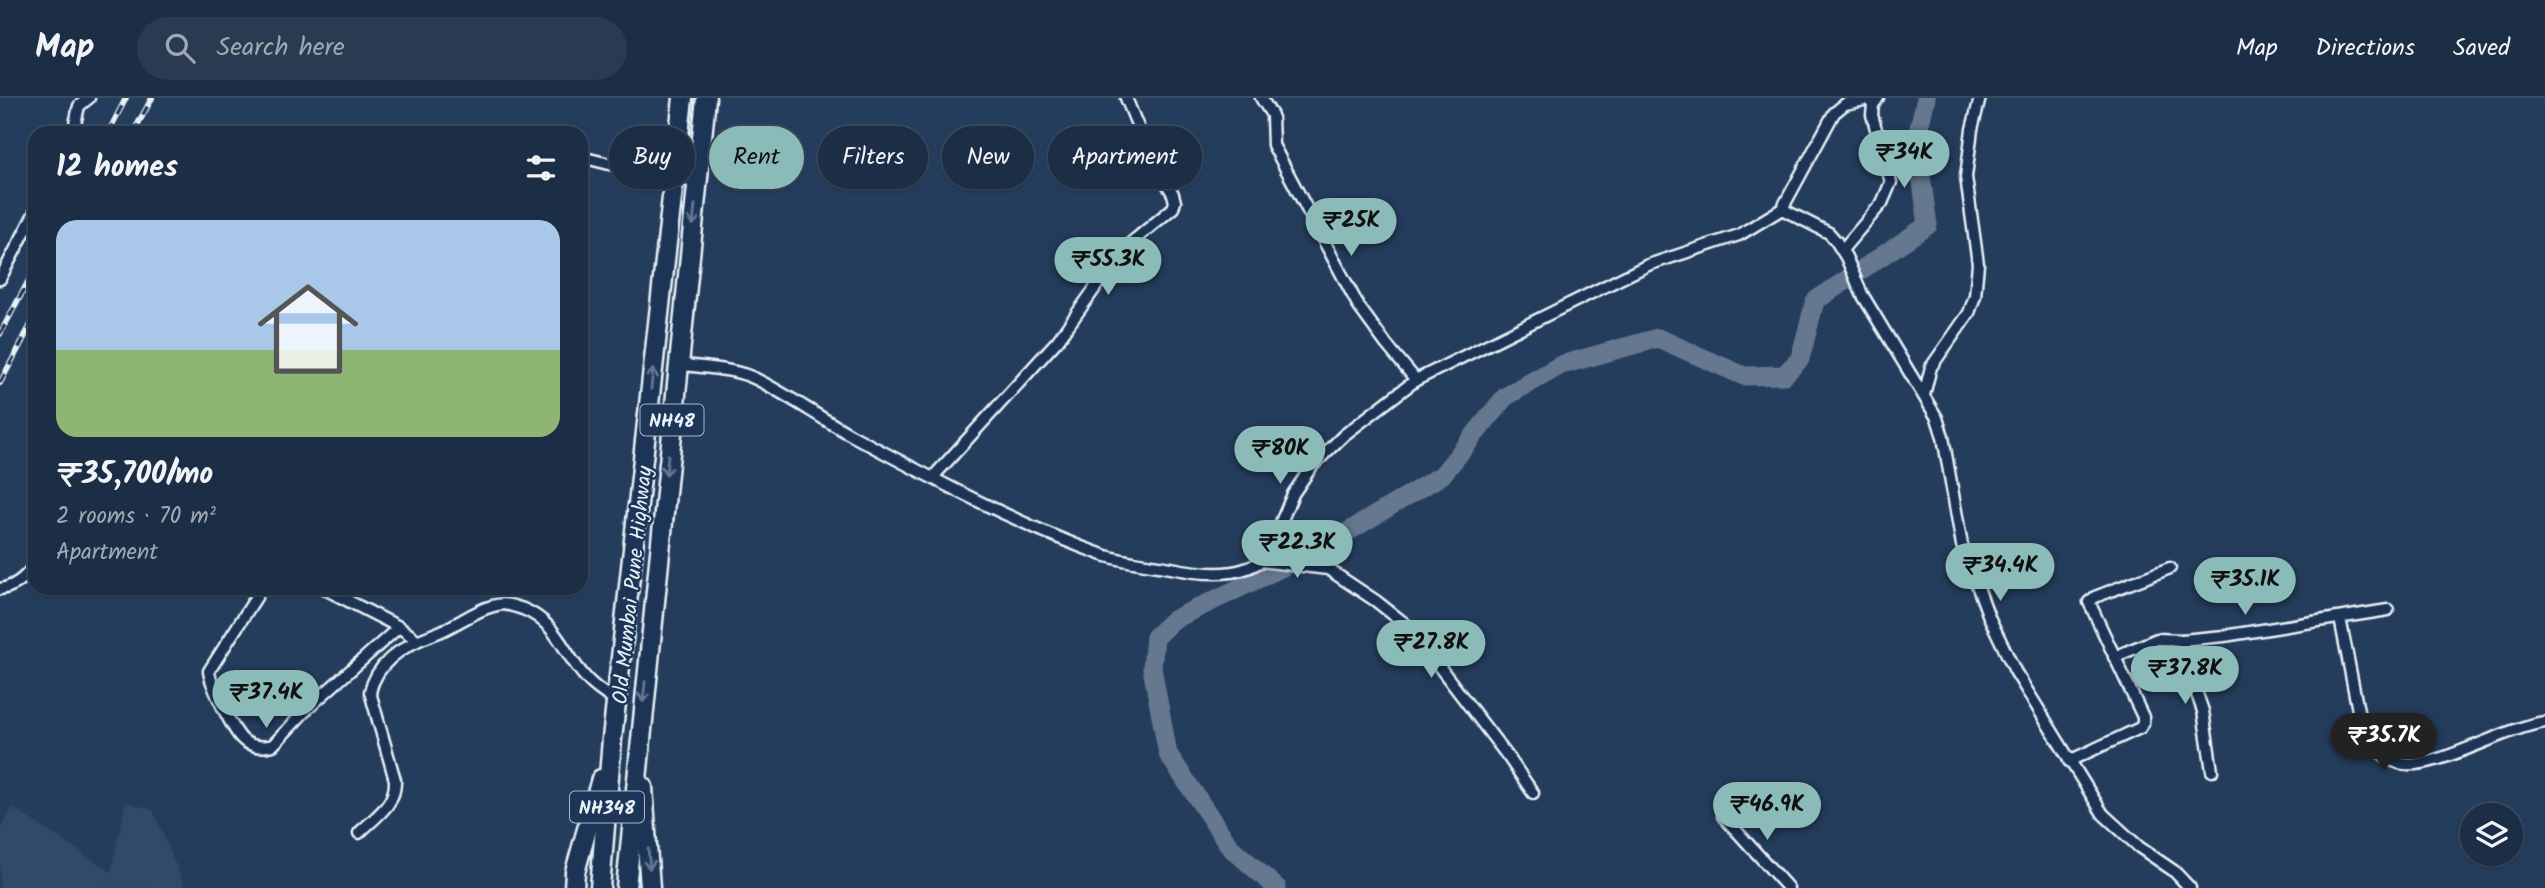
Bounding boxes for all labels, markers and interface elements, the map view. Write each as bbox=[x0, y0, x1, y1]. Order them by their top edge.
search box bbox=[137, 17, 627, 80]
text: Map bbox=[35, 22, 95, 75]
text: Search here bbox=[217, 27, 345, 69]
icon: search bbox=[161, 29, 199, 67]
text: Map bbox=[2236, 29, 2278, 68]
text: Directions bbox=[2316, 29, 2415, 68]
text: Saved bbox=[2453, 29, 2510, 68]
chip: Buy bbox=[609, 126, 695, 189]
chip: Rent bbox=[709, 126, 804, 189]
chip: Filters bbox=[818, 126, 928, 189]
chip: New bbox=[942, 126, 1034, 189]
chip: Apartment bbox=[1048, 126, 1202, 189]
pin: ₹34K bbox=[1863, 130, 1945, 190]
text: ₹34K bbox=[1875, 135, 1933, 171]
text: 12 homes bbox=[56, 144, 178, 192]
icon: filters bbox=[522, 149, 560, 187]
pin: ₹25K bbox=[1310, 198, 1392, 258]
one-way arrow bbox=[687, 203, 700, 225]
text: ₹25K bbox=[1322, 203, 1380, 239]
pin: ₹55.3K bbox=[1051, 238, 1165, 297]
text: ₹55.3K bbox=[1070, 242, 1146, 278]
icon: home bbox=[245, 266, 371, 392]
one-way arrow bbox=[646, 368, 659, 391]
road number: NH48 bbox=[640, 404, 704, 436]
pin: ₹80K bbox=[1239, 426, 1321, 486]
text: ₹80K bbox=[1250, 431, 1310, 467]
text: ₹35,700/mo bbox=[56, 451, 213, 499]
one-way arrow bbox=[661, 453, 674, 476]
street label: Old Mumbai Pune Highway bbox=[605, 464, 662, 706]
text: 2 rooms · 70 m² bbox=[56, 499, 216, 535]
pin: ₹22.3K bbox=[1240, 520, 1354, 580]
text: ₹22.3K bbox=[1258, 525, 1336, 561]
text: Apartment bbox=[56, 535, 158, 571]
pin: ₹34.4K bbox=[1943, 544, 2057, 603]
text: ₹34.4K bbox=[1962, 548, 2038, 584]
pin: ₹35.1K bbox=[2188, 558, 2302, 617]
text: ₹35.1K bbox=[2210, 562, 2280, 598]
pin: ₹27.8K bbox=[1374, 620, 1488, 680]
text: ₹27.8K bbox=[1392, 625, 1470, 661]
pin: ₹37.8K bbox=[2128, 646, 2242, 706]
text: ₹37.8K bbox=[2147, 651, 2223, 687]
pin: ₹37.4K bbox=[209, 670, 323, 730]
text: ₹37.4K bbox=[228, 675, 304, 711]
one-way arrow bbox=[637, 680, 650, 702]
pin: ₹35.7K bbox=[2327, 714, 2441, 773]
text: ₹35.7K bbox=[2347, 718, 2421, 754]
pin: ₹46.9K bbox=[1710, 782, 1824, 842]
text: ₹46.9K bbox=[1729, 787, 1805, 823]
road number: NH348 bbox=[570, 792, 644, 822]
map controls bbox=[2460, 803, 2523, 866]
button: layers bbox=[2460, 803, 2523, 866]
one-way arrow bbox=[643, 847, 656, 870]

